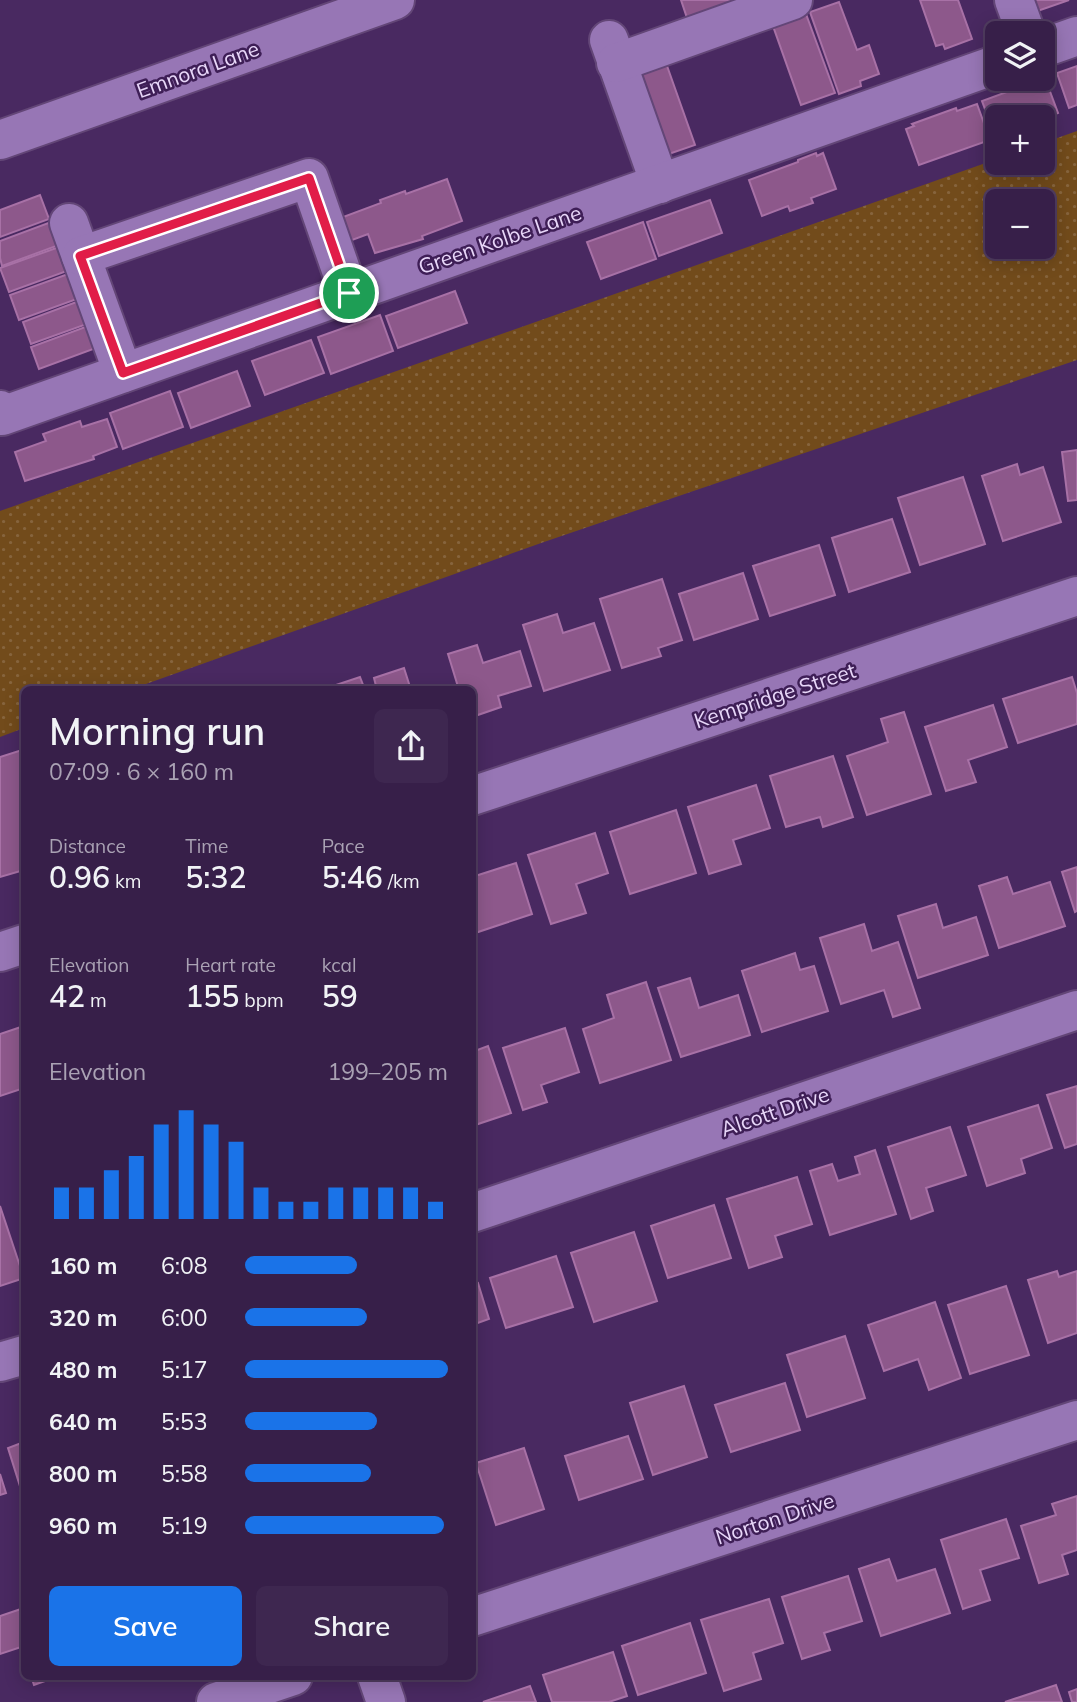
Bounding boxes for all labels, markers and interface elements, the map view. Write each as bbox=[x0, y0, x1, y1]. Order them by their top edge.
map controls bbox=[985, 21, 1055, 259]
button: layers bbox=[985, 21, 1055, 91]
street label: Emnora Lane bbox=[133, 35, 262, 103]
button: + bbox=[985, 105, 1055, 175]
button: − bbox=[985, 189, 1055, 259]
street label: Green Kolbe Lane bbox=[415, 199, 585, 279]
pin bbox=[319, 263, 379, 323]
icon: arrive bbox=[330, 274, 368, 312]
street label: Kempridge Street bbox=[691, 657, 859, 733]
text: Morning run bbox=[49, 707, 265, 755]
button: share bbox=[374, 709, 448, 783]
text: 07:09 · 6 × 160 m bbox=[49, 757, 234, 786]
text: Distance bbox=[49, 834, 126, 858]
text: Time bbox=[185, 834, 228, 858]
text: Pace bbox=[322, 834, 365, 858]
text: 0.96 bbox=[49, 858, 110, 896]
text: 5:32 bbox=[185, 858, 246, 896]
text: 5:46 bbox=[322, 858, 383, 896]
text: km bbox=[110, 869, 142, 893]
text: /km bbox=[383, 869, 420, 893]
text: Elevation bbox=[49, 953, 129, 977]
text: Heart rate bbox=[185, 953, 276, 977]
text: kcal bbox=[322, 953, 356, 977]
text: 42 bbox=[49, 977, 85, 1015]
text: 155 bbox=[185, 977, 239, 1015]
text: 59 bbox=[322, 977, 358, 1015]
text: m bbox=[85, 988, 107, 1012]
text: bpm bbox=[239, 988, 284, 1012]
text: Elevation bbox=[49, 1057, 146, 1086]
text: 199–205 m bbox=[327, 1057, 448, 1086]
street label: Alcott Drive bbox=[717, 1080, 832, 1142]
text: 160 m bbox=[49, 1251, 117, 1280]
text: 6:08 bbox=[161, 1251, 208, 1280]
text: 320 m bbox=[49, 1303, 117, 1332]
text: 6:00 bbox=[161, 1303, 208, 1332]
text: 480 m bbox=[49, 1355, 117, 1384]
text: 5:17 bbox=[161, 1355, 208, 1384]
text: 640 m bbox=[49, 1407, 117, 1436]
text: 5:53 bbox=[161, 1407, 208, 1436]
text: 800 m bbox=[49, 1459, 117, 1488]
text: 5:58 bbox=[161, 1459, 208, 1488]
street label: Norton Drive bbox=[712, 1487, 837, 1550]
text: 960 m bbox=[49, 1511, 117, 1540]
text: 5:19 bbox=[161, 1511, 208, 1540]
button: Save bbox=[49, 1586, 242, 1666]
button: Share bbox=[256, 1586, 448, 1666]

